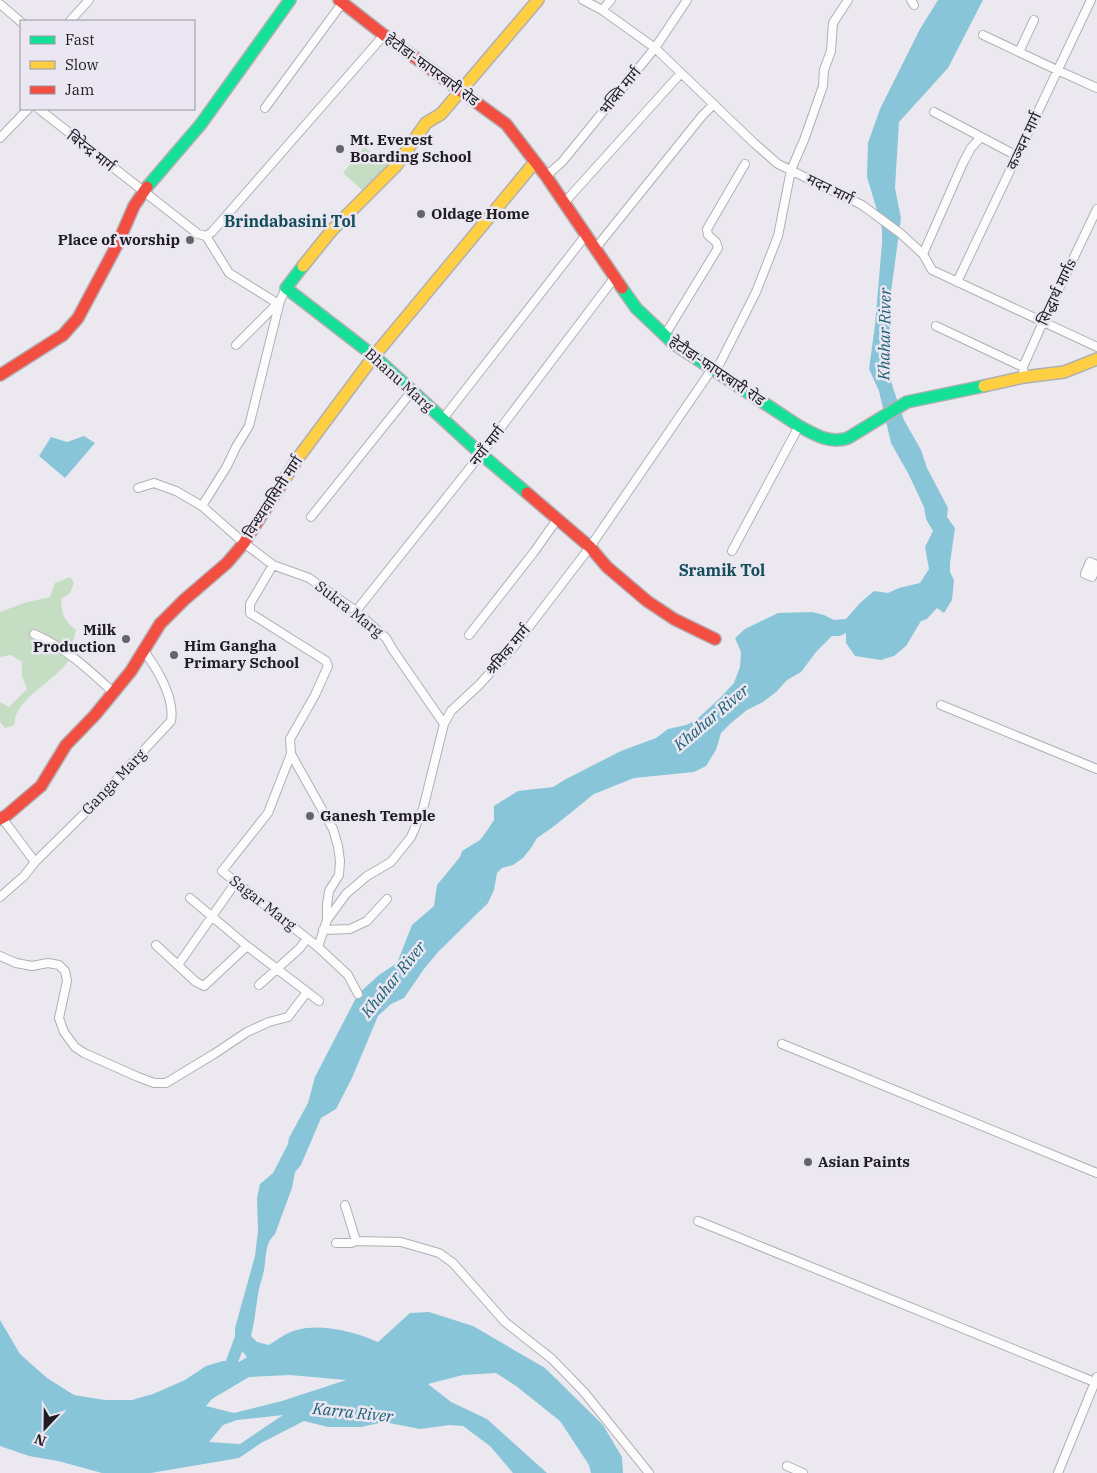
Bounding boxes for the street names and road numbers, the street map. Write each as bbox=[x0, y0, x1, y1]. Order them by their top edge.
street label: हेटौडा-फापरबारी रोड bbox=[382, 29, 484, 111]
street label: भक्ति मार्ग bbox=[595, 62, 645, 118]
street label: कञ्चन मार्ग bbox=[1002, 108, 1046, 173]
street label: बिरेन्द्र मार्ग bbox=[63, 126, 120, 176]
street label: मदन मार्ग bbox=[804, 169, 858, 208]
street label: सिद्धार्थ मार्गs bbox=[1033, 255, 1080, 328]
street label: हेटौडा-फापरबारी रोड bbox=[666, 332, 770, 410]
street label: Bhanu Marg bbox=[361, 344, 438, 415]
street label: नयाँ मार्ग bbox=[465, 421, 509, 470]
street label: विन्ध्यवासिनी मार्ग bbox=[239, 451, 307, 541]
street label: Sukra Marg bbox=[311, 576, 387, 641]
street label: श्रमिक मार्ग bbox=[481, 620, 535, 679]
street label: Ganga Marg bbox=[77, 745, 150, 819]
street label: Sagar Marg bbox=[226, 871, 300, 935]

